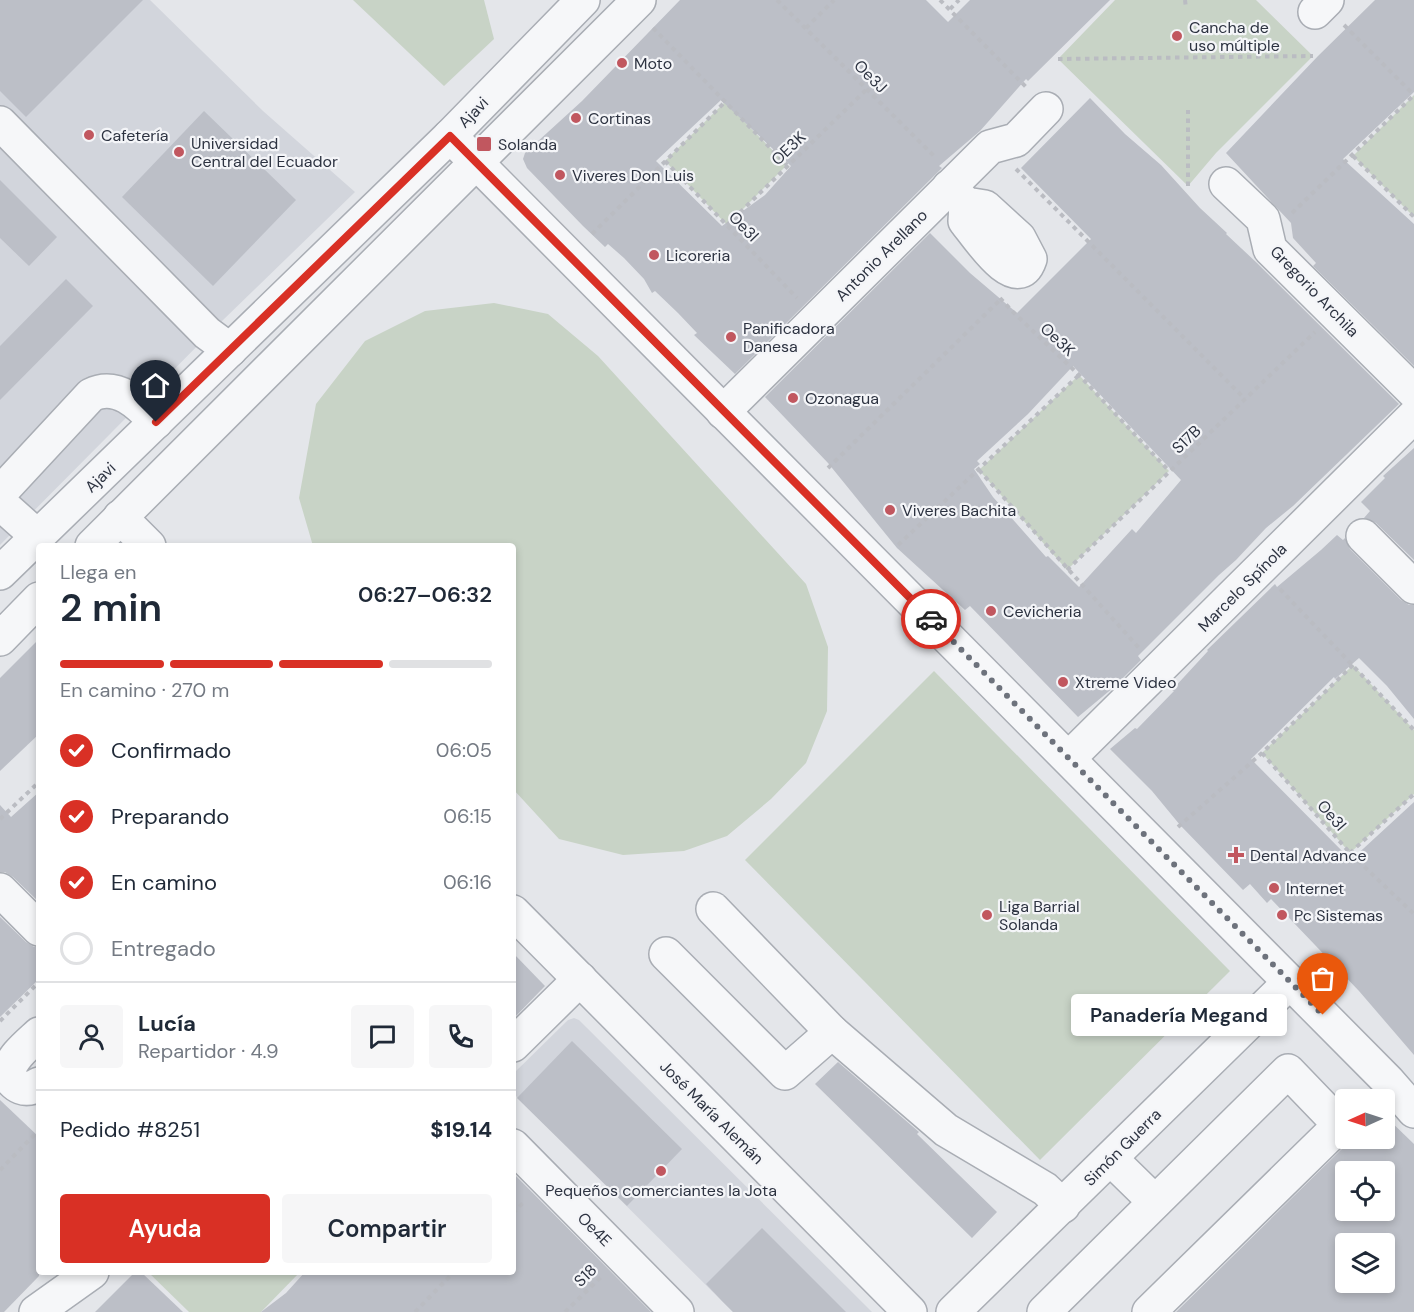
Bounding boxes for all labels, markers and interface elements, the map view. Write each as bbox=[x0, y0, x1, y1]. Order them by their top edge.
place label: Cancha de uso múltiple bbox=[1189, 17, 1280, 56]
marker: Cancha de uso múltiple bbox=[1170, 29, 1184, 43]
place label: Moto bbox=[634, 53, 672, 74]
street label: Oe3J bbox=[849, 55, 892, 98]
marker: Moto bbox=[615, 56, 629, 70]
street label: Ajavi bbox=[454, 92, 493, 132]
place label: Cortinas bbox=[588, 108, 651, 129]
marker: Cortinas bbox=[569, 111, 583, 125]
place label: Cafetería bbox=[101, 125, 168, 146]
street label: OE3K bbox=[767, 127, 810, 170]
marker: Cafetería bbox=[82, 128, 96, 142]
place label: Universidad Central del Ecuador bbox=[191, 133, 338, 172]
place label: Solanda bbox=[498, 134, 557, 155]
marker: Solanda bbox=[475, 135, 493, 153]
marker: Universidad Central del Ecuador bbox=[172, 145, 186, 159]
place label: Viveres Don Luis bbox=[572, 165, 694, 186]
marker: Viveres Don Luis bbox=[553, 168, 567, 182]
street label: Antonio Arellano bbox=[831, 205, 932, 306]
street label: Oe3l bbox=[724, 207, 763, 246]
street label: Gregorio Archila bbox=[1266, 241, 1364, 341]
place label: Licoreria bbox=[666, 245, 730, 266]
marker: Licoreria bbox=[647, 248, 661, 262]
place label: Panificadora Danesa bbox=[743, 318, 835, 357]
street label: Oe3K bbox=[1036, 318, 1080, 361]
marker: Panificadora Danesa bbox=[724, 330, 738, 344]
pin bbox=[130, 360, 181, 422]
icon: home bbox=[139, 369, 172, 402]
place label: Ozonagua bbox=[805, 388, 879, 409]
marker: Ozonagua bbox=[786, 391, 800, 405]
street label: S17B bbox=[1167, 421, 1205, 458]
street label: Ajavi bbox=[80, 458, 120, 497]
place label: Viveres Bachita bbox=[902, 500, 1016, 521]
marker: Viveres Bachita bbox=[883, 503, 897, 517]
street label: Marcelo Spínola bbox=[1194, 539, 1291, 636]
text: Llega en bbox=[60, 559, 137, 585]
text: 06:27–06:32 bbox=[358, 580, 492, 609]
text: 2 min bbox=[60, 582, 162, 633]
courier bbox=[901, 589, 961, 649]
place label: Cevicheria bbox=[1003, 601, 1081, 622]
icon: car bbox=[915, 603, 948, 636]
marker: Cevicheria bbox=[984, 604, 998, 618]
place label: Xtreme Video bbox=[1075, 672, 1176, 693]
marker: Xtreme Video bbox=[1056, 675, 1070, 689]
text: En camino · 270 m bbox=[60, 677, 229, 703]
icon: check bbox=[60, 734, 93, 767]
text: Confirmado bbox=[111, 736, 231, 765]
text: 06:05 bbox=[436, 737, 492, 763]
street label: Oe3l bbox=[1312, 795, 1351, 835]
icon: check bbox=[60, 800, 93, 833]
text: Preparando bbox=[111, 802, 229, 831]
text: 06:15 bbox=[443, 803, 492, 829]
place label: Dental Advance bbox=[1250, 845, 1366, 866]
marker: Dental Advance bbox=[1227, 846, 1245, 864]
icon: check bbox=[60, 866, 93, 899]
text: En camino bbox=[111, 868, 217, 897]
text: 06:16 bbox=[443, 869, 492, 895]
place label: Internet bbox=[1286, 878, 1344, 899]
marker: Internet bbox=[1267, 881, 1281, 895]
place label: Liga Barrial Solanda bbox=[999, 896, 1079, 935]
place label: Pc Sistemas bbox=[1294, 905, 1383, 926]
marker: Liga Barrial Solanda bbox=[980, 908, 994, 922]
marker: Pc Sistemas bbox=[1275, 908, 1289, 922]
text: Entregado bbox=[111, 934, 216, 963]
pin bbox=[1297, 953, 1348, 1015]
icon: bag bbox=[1306, 962, 1339, 995]
callout: Panadería Megand bbox=[1071, 994, 1287, 1036]
text: Panadería Megand bbox=[1090, 1002, 1268, 1028]
button: person bbox=[60, 1005, 123, 1068]
button: chat bbox=[351, 1005, 414, 1068]
button: phone bbox=[429, 1005, 492, 1068]
text: Lucía bbox=[138, 1009, 196, 1038]
text: Repartidor · 4.9 bbox=[138, 1038, 279, 1064]
street label: José María Alemán bbox=[655, 1056, 768, 1169]
north arrow bbox=[1335, 1089, 1395, 1149]
map controls bbox=[1335, 1089, 1395, 1293]
street label: Simón Guerra bbox=[1079, 1104, 1166, 1191]
text: Pedido #8251 bbox=[60, 1115, 200, 1144]
text: $19.14 bbox=[430, 1115, 492, 1144]
button: locate bbox=[1335, 1161, 1395, 1221]
marker: Pequeños comerciantes la Jota bbox=[654, 1164, 668, 1178]
place label: Pequeños comerciantes la Jota bbox=[545, 1180, 777, 1201]
button: Ayuda bbox=[60, 1194, 270, 1263]
button: Compartir bbox=[282, 1194, 492, 1263]
street label: Oe4E bbox=[573, 1208, 616, 1251]
button: layers bbox=[1335, 1233, 1395, 1293]
street label: S18 bbox=[569, 1259, 601, 1291]

